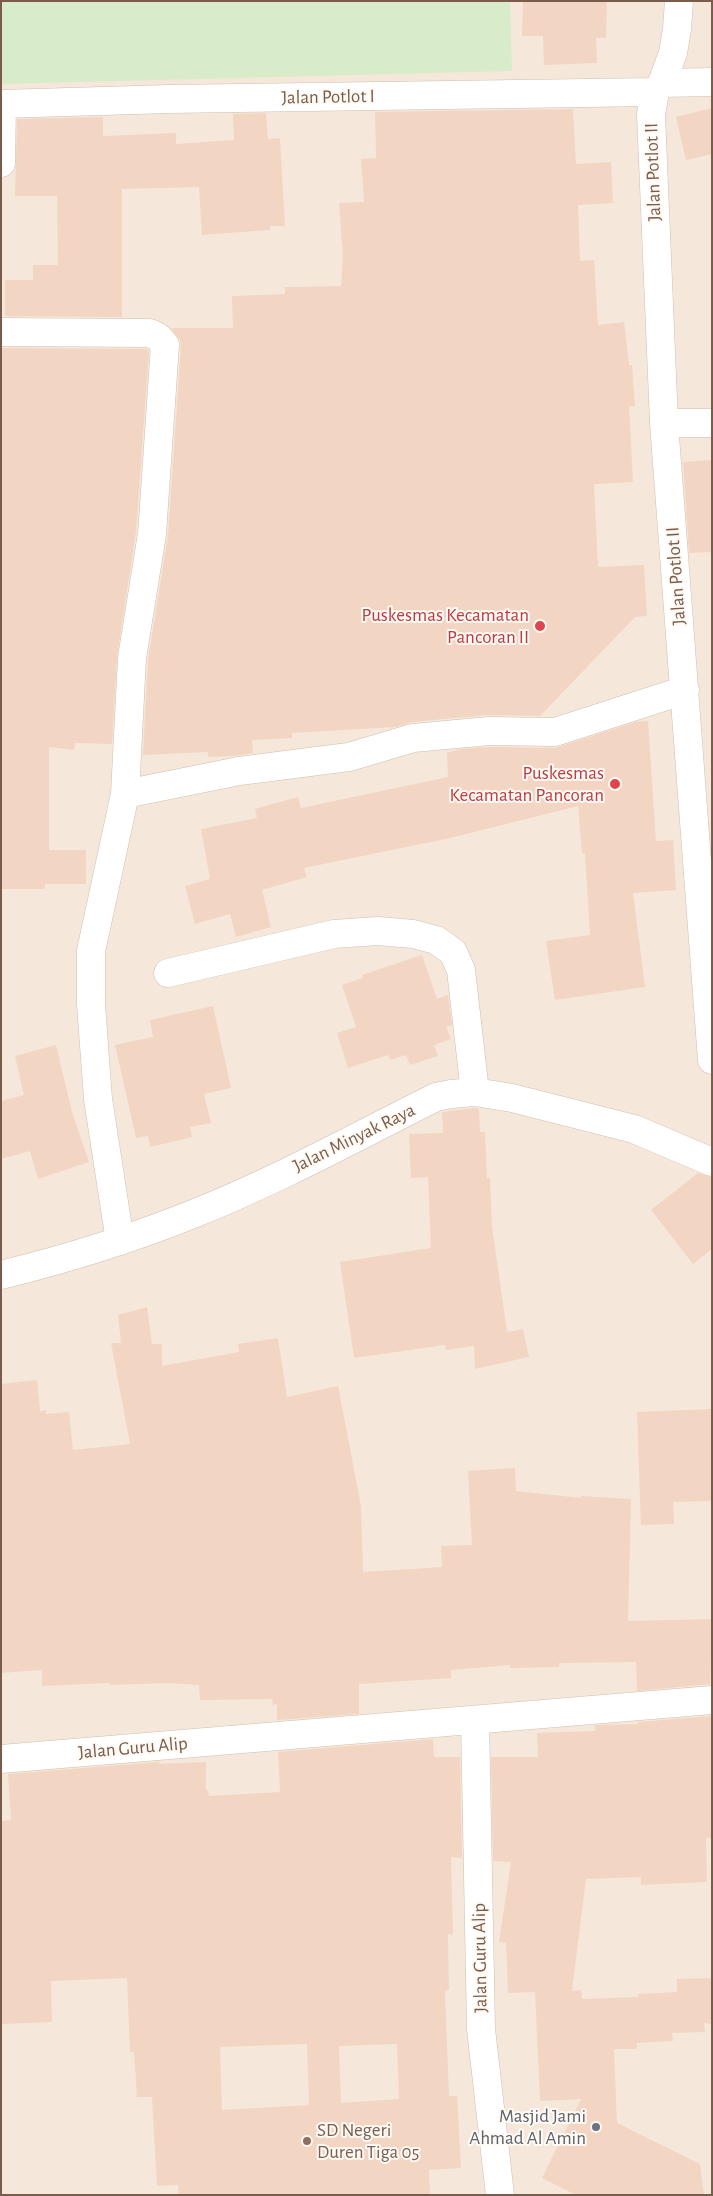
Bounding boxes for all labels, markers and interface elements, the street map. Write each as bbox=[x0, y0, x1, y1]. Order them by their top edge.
street label: Jalan Potlot I bbox=[281, 85, 375, 109]
street label: Jalan Potlot II bbox=[640, 122, 666, 222]
street label: Jalan Potlot II bbox=[661, 526, 691, 626]
place label: Puskesmas Kecamatan Pancoran II bbox=[362, 604, 529, 648]
marker: Puskesmas Kecamatan Pancoran II bbox=[533, 619, 547, 633]
place label: Puskesmas Kecamatan Pancoran bbox=[449, 762, 604, 806]
marker: Puskesmas Kecamatan Pancoran bbox=[608, 777, 622, 791]
street label: Jalan Minyak Raya bbox=[289, 1099, 419, 1177]
street label: Jalan Guru Alip bbox=[77, 1732, 189, 1764]
street label: Jalan Guru Alip bbox=[468, 1903, 492, 2013]
place label: Masjid Jami Ahmad Al Amin bbox=[469, 2105, 586, 2149]
place label: SD Negeri Duren Tiga 05 bbox=[317, 2119, 419, 2163]
marker: Masjid Jami Ahmad Al Amin bbox=[590, 2121, 602, 2133]
marker: SD Negeri Duren Tiga 05 bbox=[301, 2135, 313, 2147]

